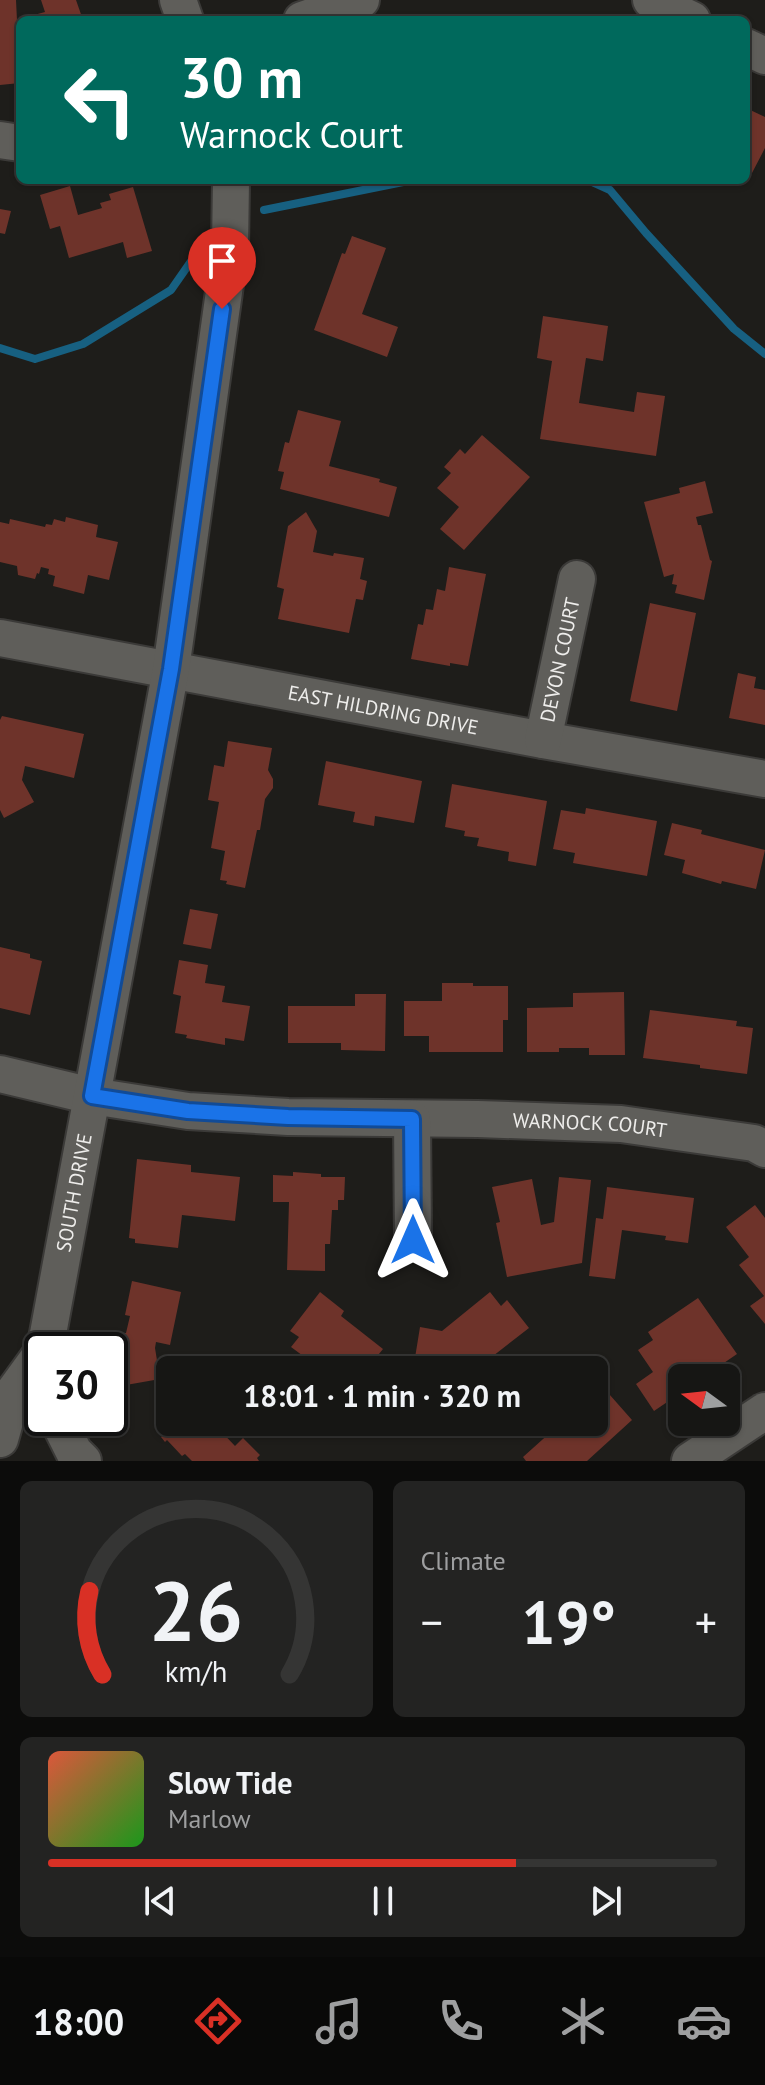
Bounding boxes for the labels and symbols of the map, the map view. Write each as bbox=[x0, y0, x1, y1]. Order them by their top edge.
pin bbox=[188, 227, 256, 309]
street label: DEVON COURT bbox=[534, 595, 586, 724]
street label: EAST HILDRING DRIVE bbox=[286, 679, 481, 741]
street label: WARNOCK COURT bbox=[512, 1107, 669, 1143]
street label: SOUTH DRIVE bbox=[50, 1131, 98, 1254]
position arrow bbox=[371, 1198, 455, 1282]
speed limit sign: 30 bbox=[24, 1332, 128, 1436]
north arrow bbox=[668, 1364, 740, 1436]

